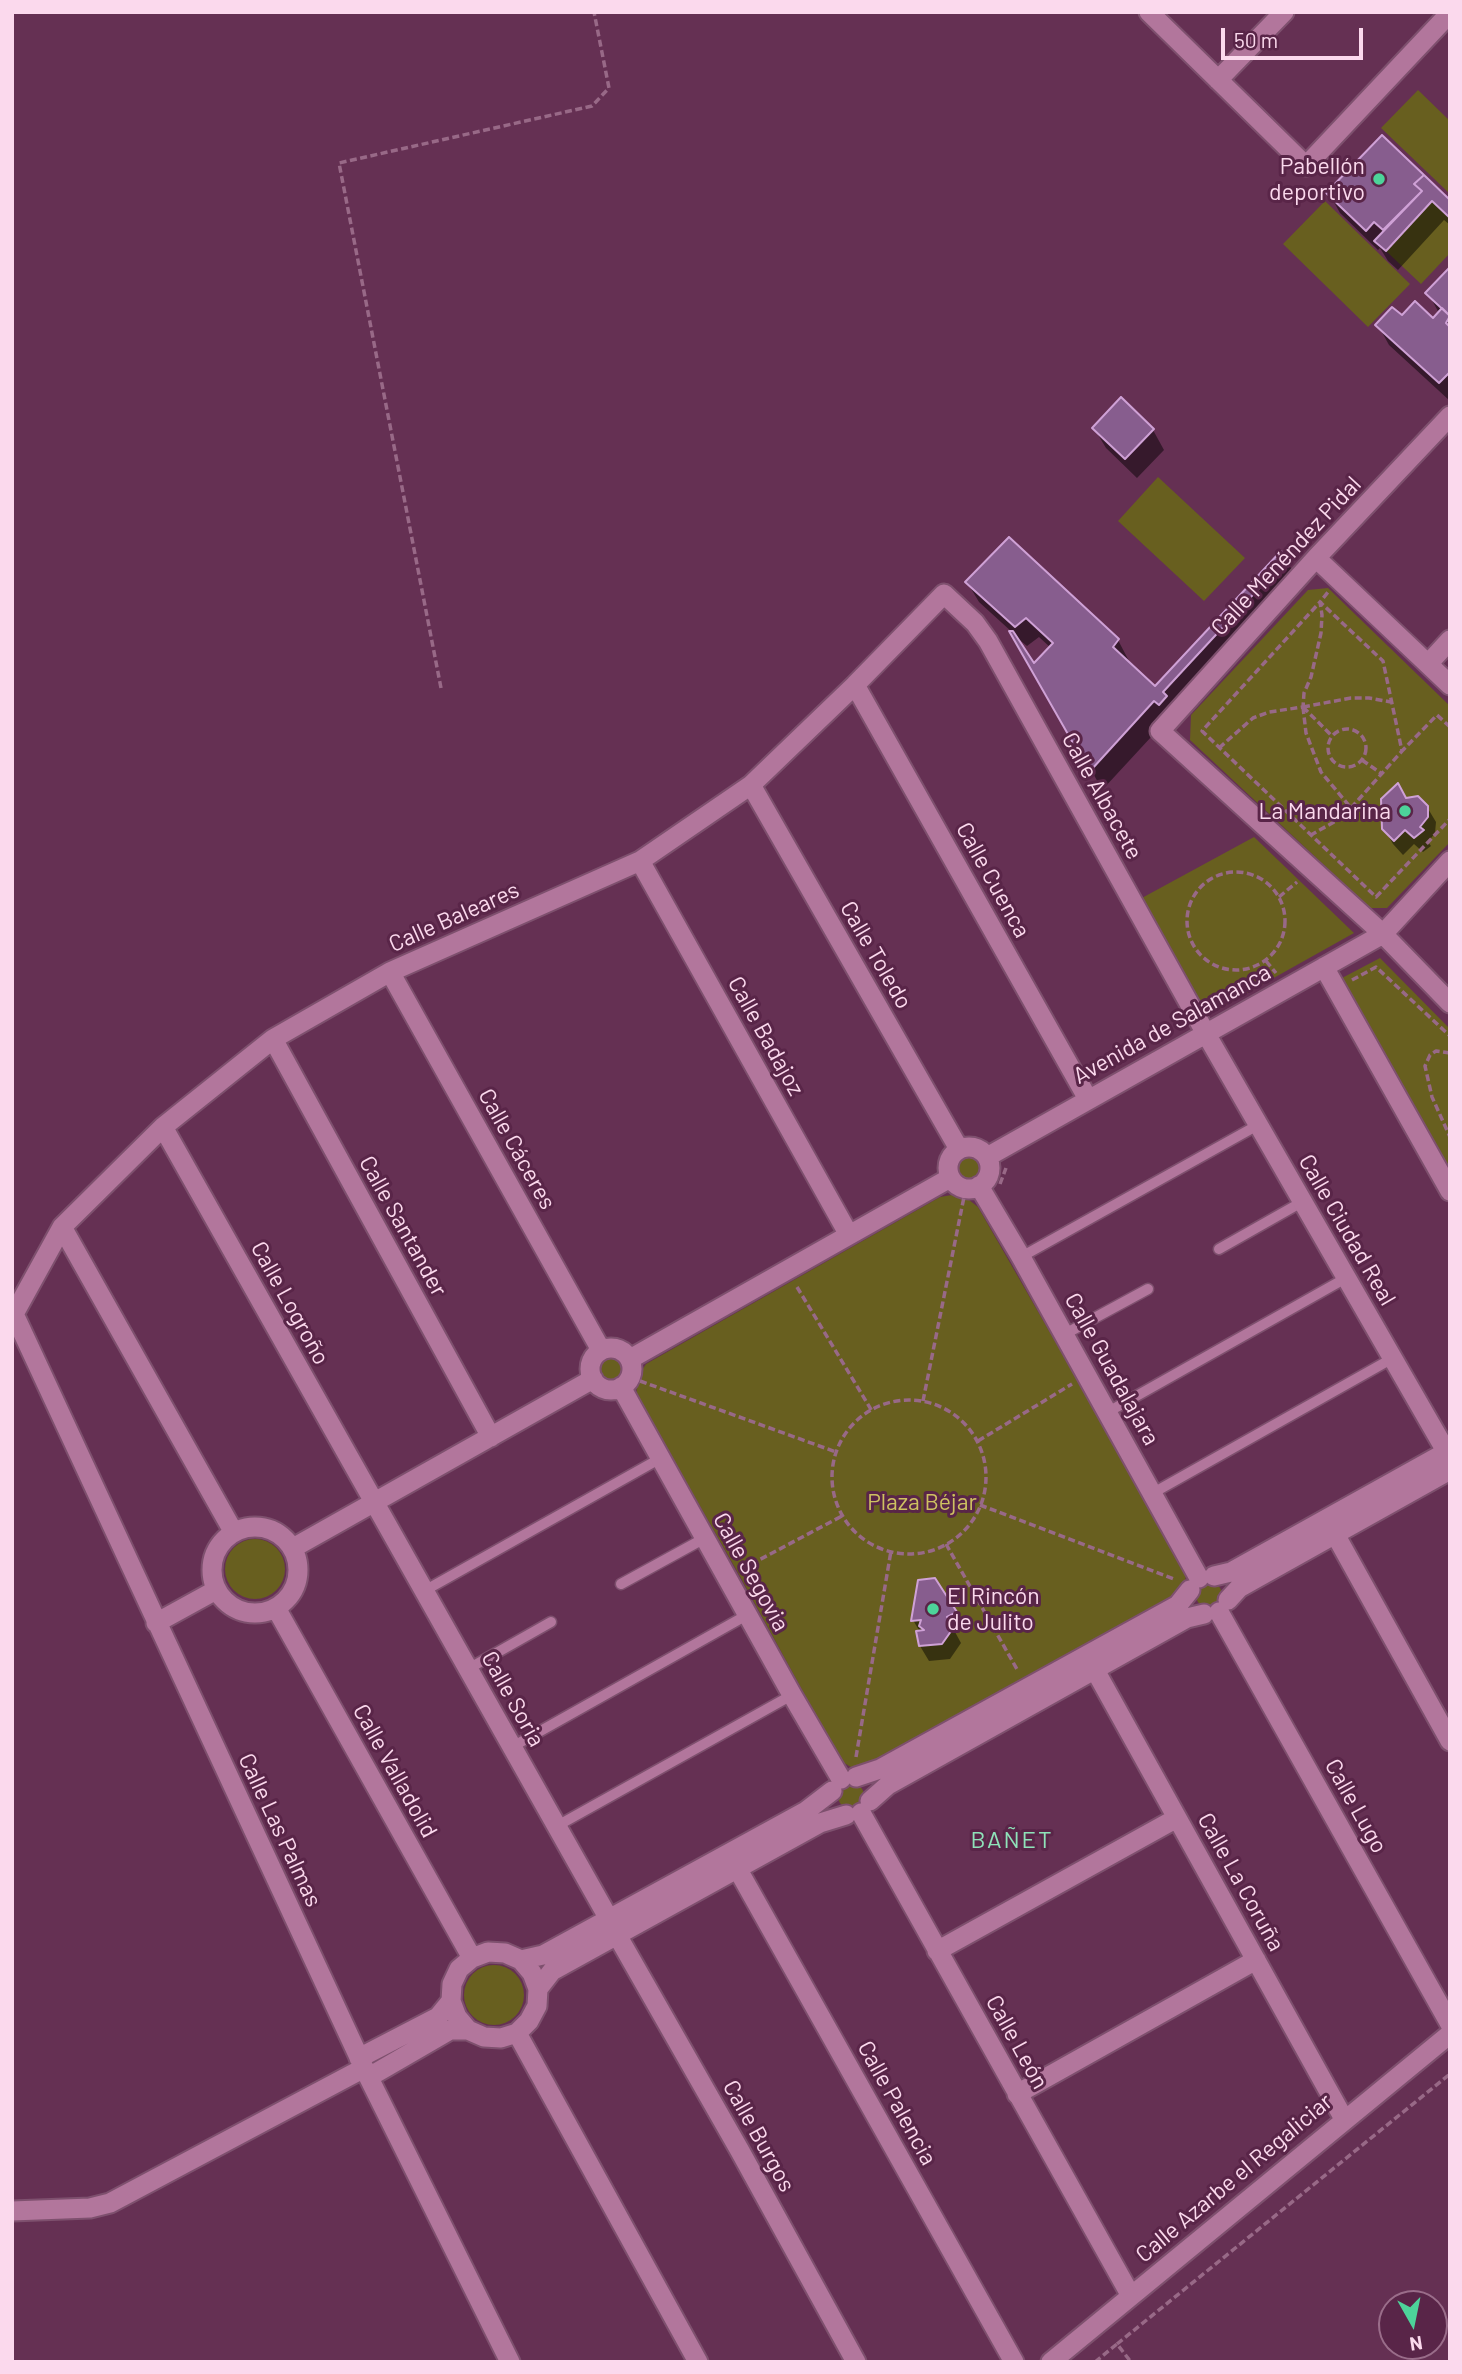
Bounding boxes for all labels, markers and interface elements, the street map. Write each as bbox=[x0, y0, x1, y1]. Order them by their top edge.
scale bar bbox=[1224, 14, 1366, 58]
text: 50 m bbox=[1234, 27, 1278, 52]
place label: Pabellón deportivo bbox=[1269, 152, 1365, 206]
marker: Pabellón deportivo bbox=[1371, 171, 1387, 187]
street label: Calle Menéndez Pidal bbox=[1205, 471, 1367, 641]
street label: Calle Albacete bbox=[1056, 728, 1148, 864]
place label: La Mandarina bbox=[1258, 797, 1391, 825]
marker: La Mandarina bbox=[1397, 803, 1413, 819]
street label: Calle Cuenca bbox=[950, 818, 1036, 942]
street label: Calle Baleares bbox=[385, 876, 523, 958]
street label: Calle Toledo bbox=[834, 896, 918, 1014]
street label: Avenida de Salamanca bbox=[1068, 958, 1276, 1090]
street label: Calle Badajoz bbox=[722, 972, 810, 1100]
street label: Calle Cáceres bbox=[472, 1084, 562, 1214]
street label: Calle Ciudad Real bbox=[1293, 1150, 1401, 1310]
street label: Calle Santander bbox=[353, 1151, 453, 1301]
street label: Calle Logroño bbox=[245, 1237, 335, 1369]
street label: Calle Guadalajara bbox=[1059, 1288, 1165, 1450]
park label: Plaza Béjar bbox=[867, 1488, 977, 1516]
street label: Calle Segovia bbox=[707, 1508, 795, 1636]
place label: El Rincón de Julito bbox=[947, 1582, 1040, 1636]
marker: El Rincón de Julito bbox=[925, 1601, 941, 1617]
street label: Calle Soria bbox=[475, 1646, 551, 1752]
street label: Calle Valladolid bbox=[347, 1699, 443, 1843]
street label: Calle Las Palmas bbox=[232, 1749, 328, 1911]
street label: Calle Lugo bbox=[1319, 1754, 1393, 1858]
street label: Calle La Coruña bbox=[1192, 1808, 1290, 1956]
district label: BAÑET bbox=[971, 1826, 1053, 1854]
street label: Calle León bbox=[980, 1990, 1054, 2094]
street label: Calle Palencia bbox=[852, 2036, 942, 2170]
street label: Calle Burgos bbox=[717, 2075, 801, 2197]
street label: Calle Azarbe el Regaliciar bbox=[1130, 2088, 1338, 2268]
north arrow bbox=[1378, 2290, 1448, 2360]
text: N bbox=[1408, 2332, 1424, 2357]

